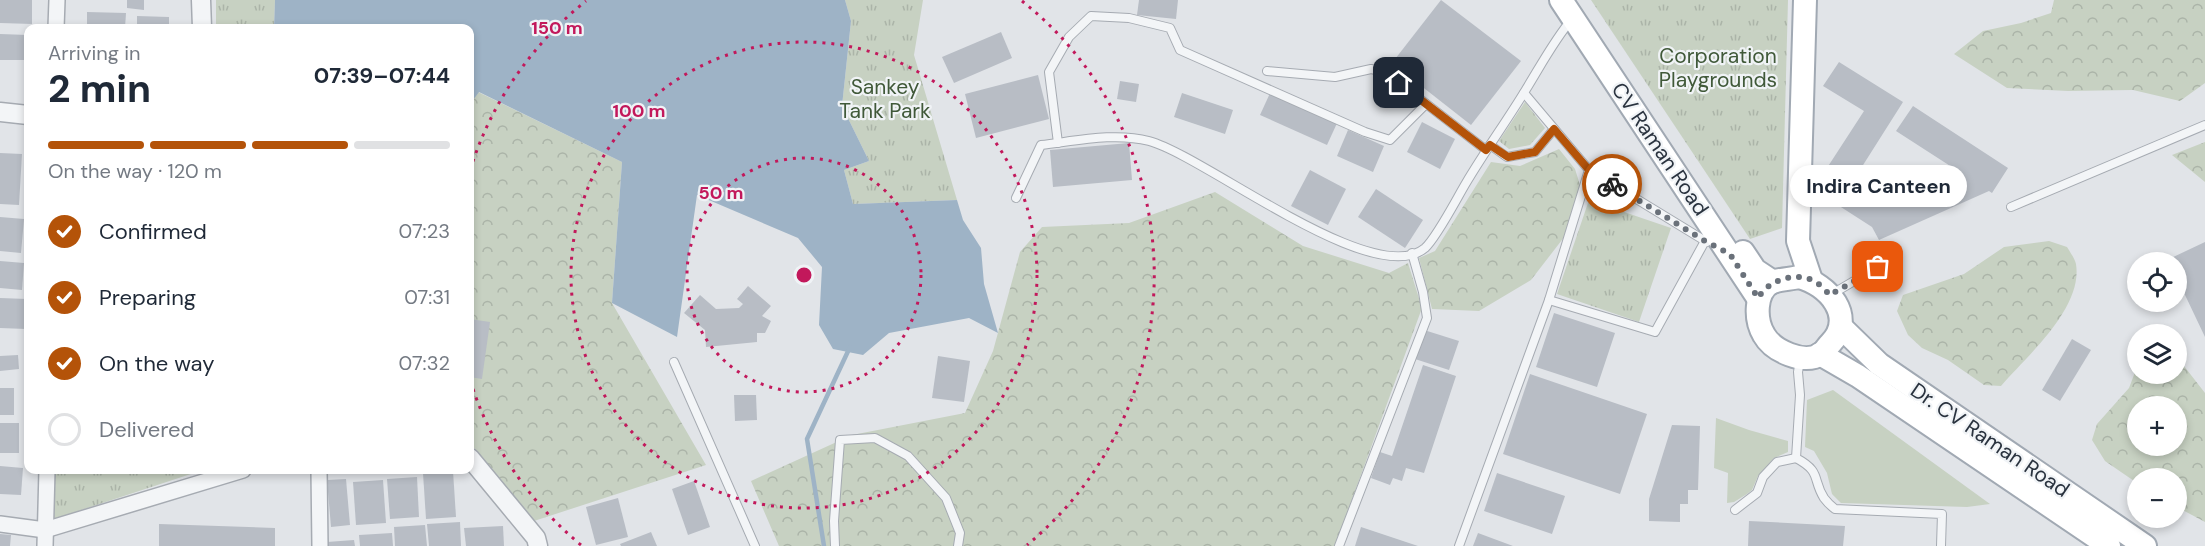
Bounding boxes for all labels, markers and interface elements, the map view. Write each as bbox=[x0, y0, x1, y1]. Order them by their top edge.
text: 150 m bbox=[531, 16, 583, 40]
text: Arriving in bbox=[48, 40, 140, 66]
park label: Corporation Playgrounds bbox=[1659, 42, 1777, 94]
pin bbox=[1373, 57, 1424, 108]
text: 07:39–07:44 bbox=[314, 61, 450, 90]
text: 2 min bbox=[48, 63, 151, 114]
icon: home bbox=[1382, 66, 1415, 99]
park label: Sankey Tank Park bbox=[839, 73, 931, 125]
street label: CV Raman Road bbox=[1605, 77, 1715, 221]
text: 100 m bbox=[612, 99, 666, 123]
courier bbox=[1582, 154, 1642, 214]
text: On the way · 120 m bbox=[48, 158, 222, 184]
callout: Indira Canteen bbox=[1790, 165, 1966, 207]
icon: bike bbox=[1596, 168, 1629, 201]
text: Indira Canteen bbox=[1806, 173, 1951, 199]
text: 50 m bbox=[698, 181, 744, 205]
icon: check bbox=[48, 215, 81, 248]
text: Confirmed bbox=[99, 217, 207, 246]
text: 07:23 bbox=[399, 218, 450, 244]
pin bbox=[1852, 241, 1903, 292]
icon: bag bbox=[1861, 250, 1894, 283]
map controls bbox=[2127, 252, 2187, 528]
button: locate bbox=[2127, 252, 2187, 312]
centre of rings bbox=[794, 265, 814, 285]
icon: check bbox=[48, 281, 81, 314]
text: Preparing bbox=[99, 283, 196, 312]
text: 07:31 bbox=[404, 284, 450, 310]
button: layers bbox=[2127, 324, 2187, 384]
icon: check bbox=[48, 347, 81, 380]
text: On the way bbox=[99, 349, 214, 378]
text: 07:32 bbox=[399, 350, 450, 376]
street label: Dr. CV Raman Road bbox=[1905, 376, 2075, 504]
button: + bbox=[2127, 396, 2187, 456]
text: Delivered bbox=[99, 415, 194, 444]
button: − bbox=[2127, 468, 2187, 528]

